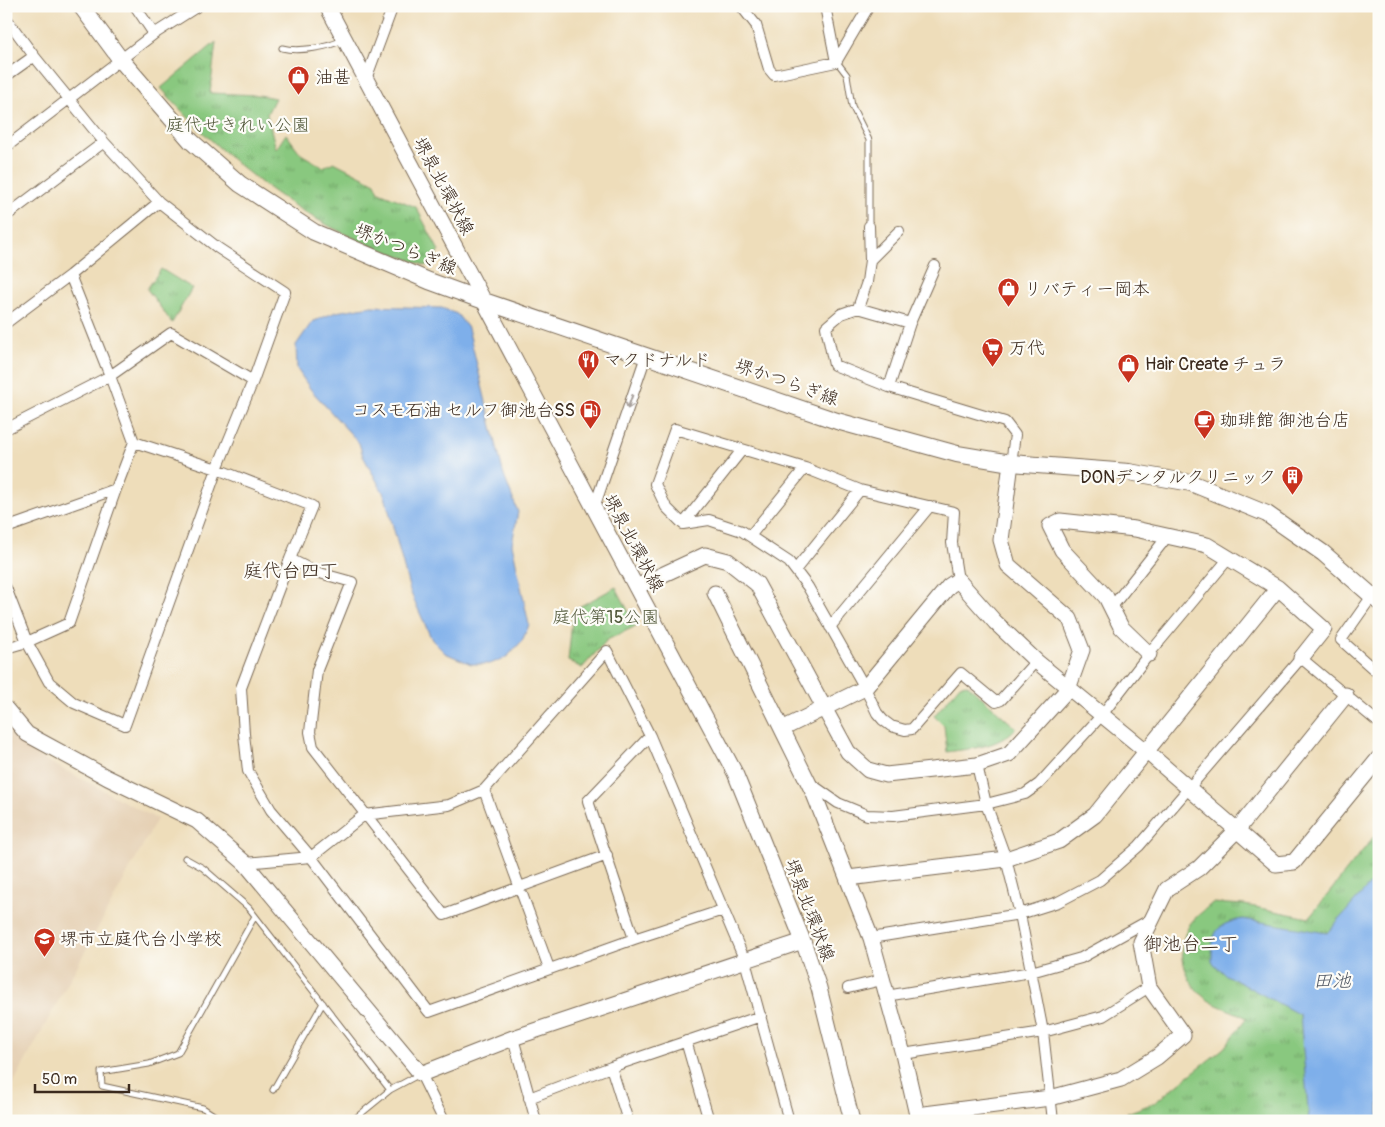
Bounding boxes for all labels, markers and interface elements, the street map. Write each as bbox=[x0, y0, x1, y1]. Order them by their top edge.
shop icon: 油甚 bbox=[287, 65, 311, 96]
place label: 油甚 bbox=[315, 66, 351, 89]
park label: 庭代せきれい公園 bbox=[166, 114, 310, 137]
street label: 堺泉北環状線 bbox=[408, 133, 479, 239]
street label: 堺かつらぎ線 bbox=[351, 219, 460, 280]
shop icon: リバティー岡本 bbox=[996, 277, 1020, 308]
place label: リバティー岡本 bbox=[1024, 278, 1150, 301]
supermarket icon: 万代 bbox=[981, 336, 1005, 367]
place label: 万代 bbox=[1009, 337, 1045, 360]
restaurant icon: マクドナルド bbox=[576, 348, 600, 379]
place label: マクドナルド bbox=[604, 349, 711, 372]
shop icon: Hair Create チュラ bbox=[1117, 352, 1141, 383]
place label: Hair Create チュラ bbox=[1145, 353, 1286, 376]
street label: 堺かつらぎ線 bbox=[732, 354, 842, 411]
one-way arrow bbox=[625, 394, 634, 409]
fuel station icon: コスモ石油 セルフ御池台SS bbox=[579, 398, 603, 429]
place label: コスモ石油 セルフ御池台SS bbox=[352, 399, 575, 422]
cafe icon: 珈琲館 御池台店 bbox=[1192, 408, 1216, 439]
place label: 珈琲館 御池台店 bbox=[1220, 409, 1350, 432]
building icon: DONデンタルクリニック bbox=[1280, 465, 1304, 496]
place label: DONデンタルクリニック bbox=[1080, 466, 1276, 489]
street label: 堺泉北環状線 bbox=[598, 490, 669, 596]
district label: 庭代台四丁 bbox=[243, 559, 339, 583]
park label: 庭代第15公園 bbox=[553, 606, 659, 629]
street label: 堺泉北環状線 bbox=[779, 856, 840, 965]
school or university icon: 堺市立庭代台小学校 bbox=[32, 927, 56, 958]
place label: 堺市立庭代台小学校 bbox=[60, 928, 222, 951]
district label: 御池台二丁 bbox=[1143, 932, 1239, 956]
water label: 田池 bbox=[1313, 969, 1352, 993]
scale bar bbox=[35, 1062, 129, 1094]
text: 50 m bbox=[42, 1070, 77, 1089]

